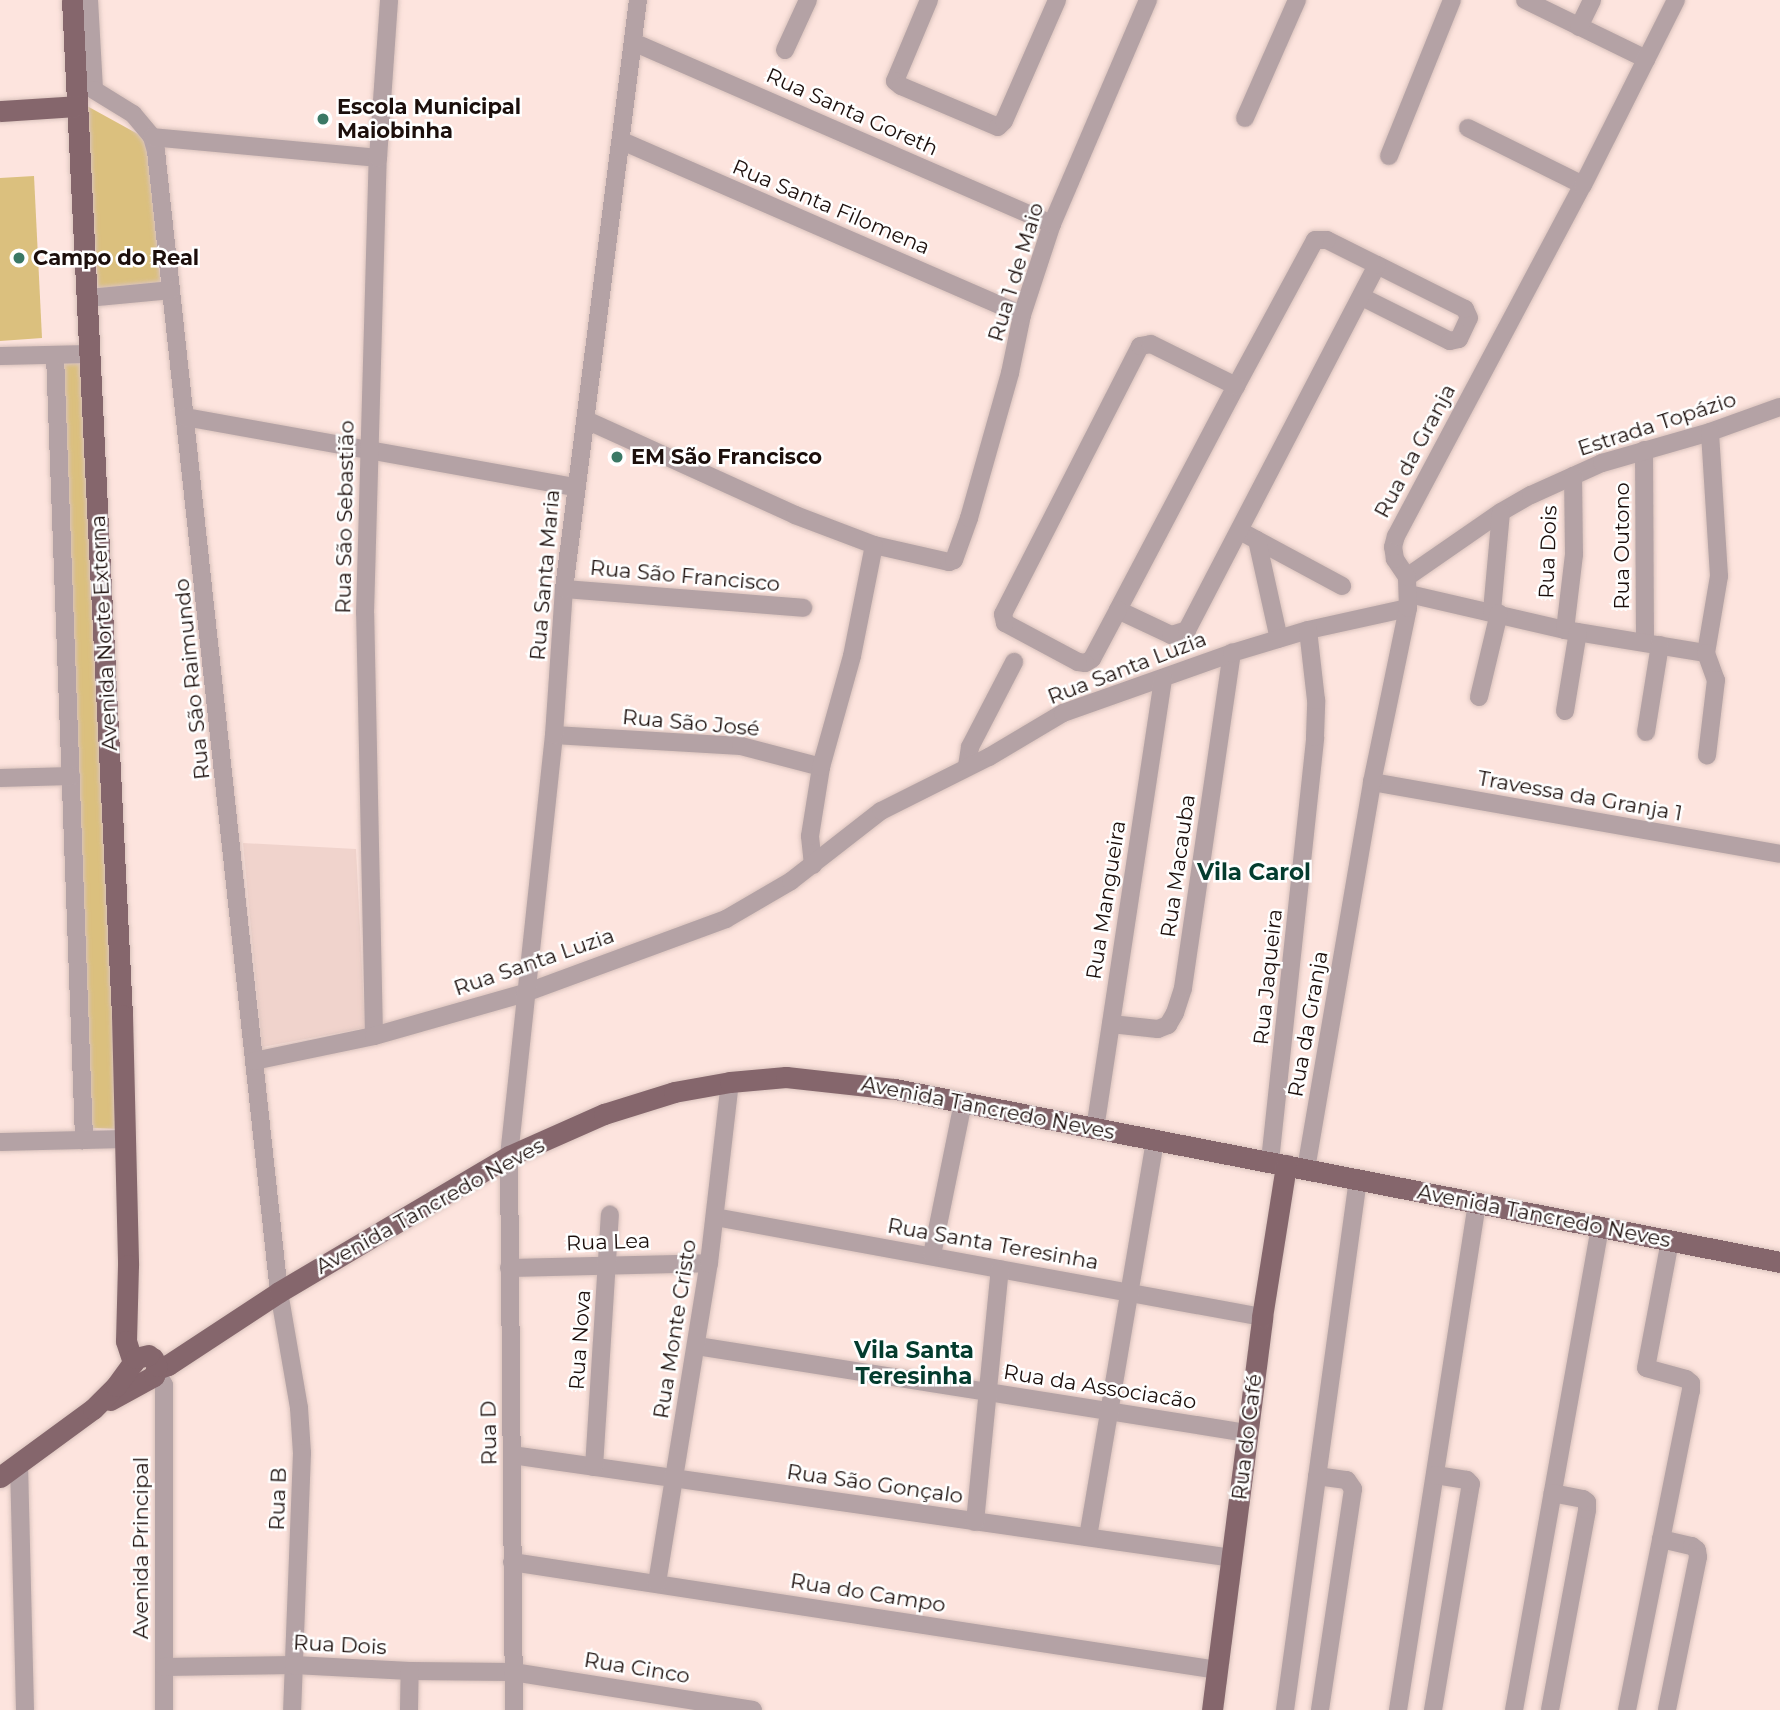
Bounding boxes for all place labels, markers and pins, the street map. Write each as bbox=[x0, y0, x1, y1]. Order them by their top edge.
place label: Escola Municipal Maiobinha bbox=[337, 94, 521, 144]
marker: Escola Municipal Maiobinha bbox=[315, 111, 331, 127]
place label: Campo do Real bbox=[33, 245, 199, 271]
marker: Campo do Real bbox=[11, 250, 27, 266]
place label: EM São Francisco bbox=[631, 444, 822, 470]
marker: EM São Francisco bbox=[609, 449, 625, 465]

